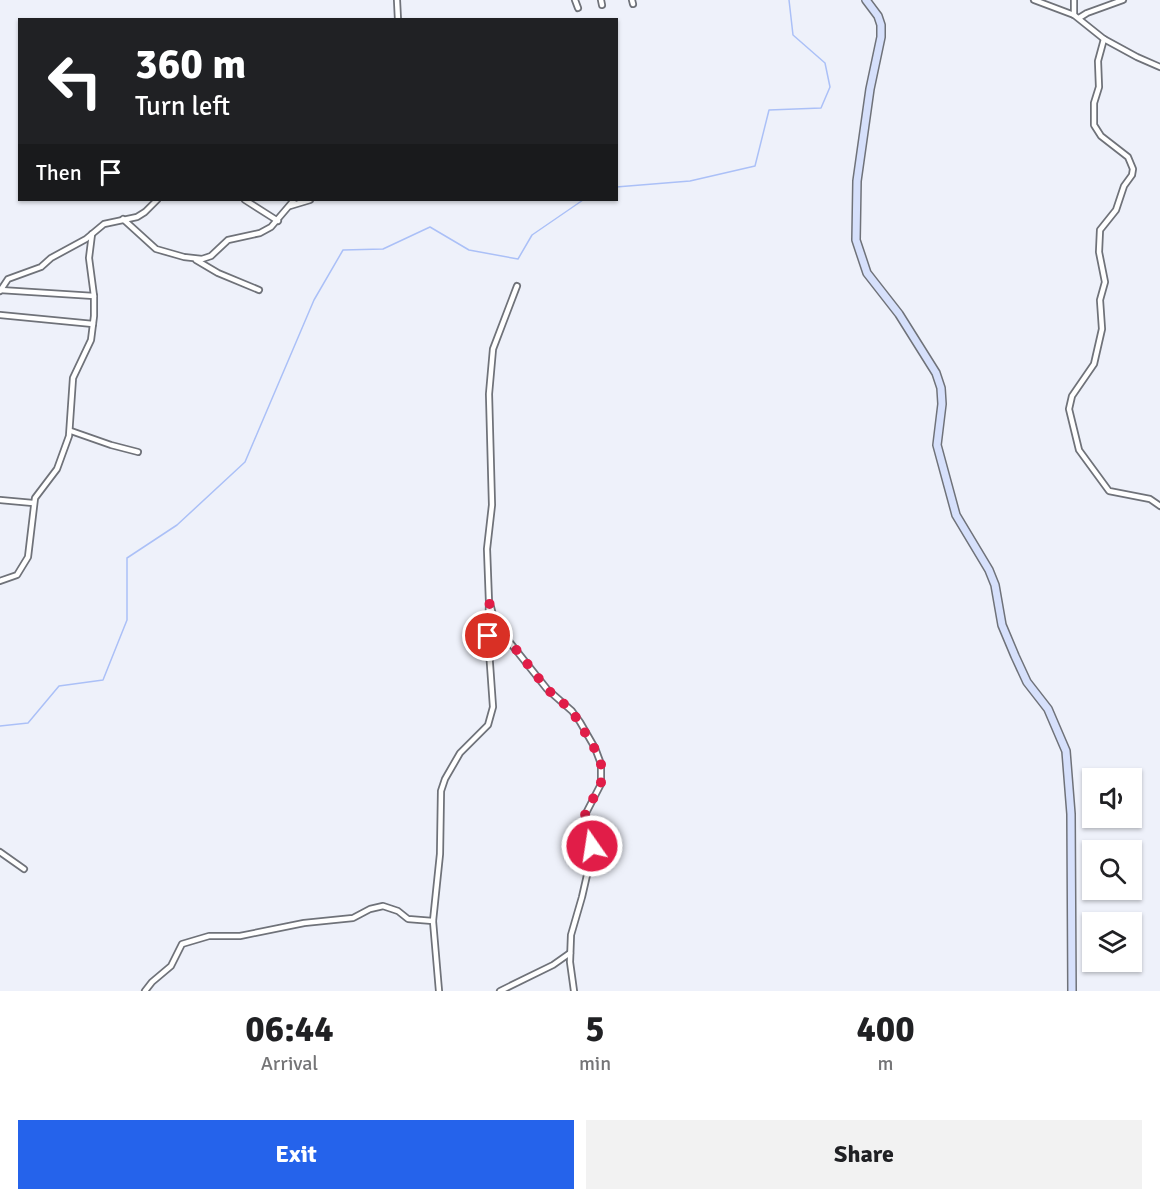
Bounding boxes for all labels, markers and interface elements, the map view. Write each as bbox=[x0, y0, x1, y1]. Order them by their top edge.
text: 360 m bbox=[135, 39, 246, 90]
icon: left bbox=[36, 42, 114, 120]
text: Turn left bbox=[135, 90, 230, 123]
icon: arrive bbox=[94, 156, 127, 189]
text: Then bbox=[36, 159, 82, 186]
pin bbox=[462, 610, 513, 661]
icon: arrive bbox=[471, 619, 504, 652]
map controls bbox=[1082, 768, 1142, 972]
button: sound bbox=[1082, 768, 1142, 828]
position arrow bbox=[560, 814, 624, 878]
button: search bbox=[1082, 840, 1142, 900]
button: layers bbox=[1082, 912, 1142, 972]
text: 06:44 bbox=[245, 1007, 334, 1052]
text: 5 bbox=[585, 1007, 605, 1052]
text: 400 bbox=[856, 1007, 915, 1052]
text: Arrival bbox=[261, 1051, 318, 1076]
text: min bbox=[579, 1051, 611, 1076]
text: m bbox=[878, 1051, 894, 1076]
button: Exit bbox=[18, 1120, 574, 1189]
button: Share bbox=[586, 1120, 1142, 1189]

